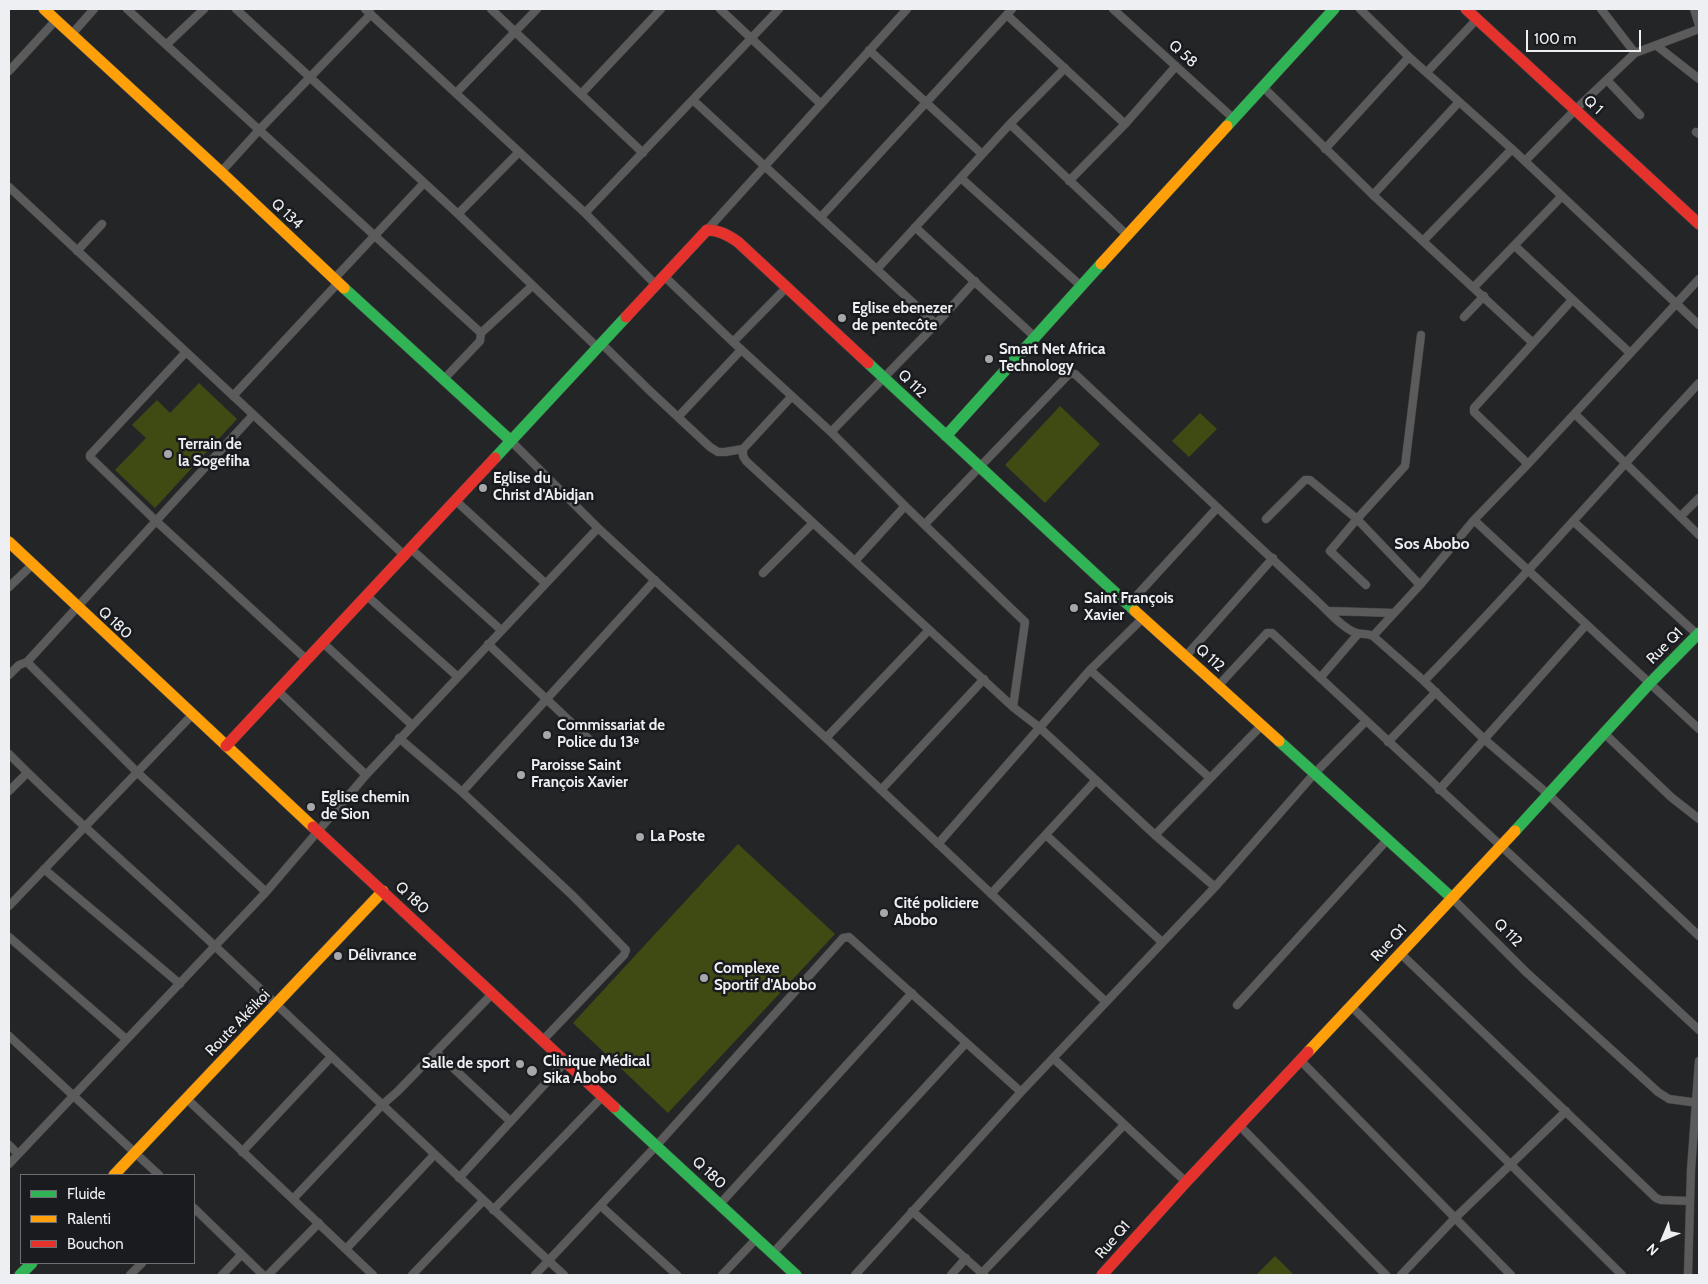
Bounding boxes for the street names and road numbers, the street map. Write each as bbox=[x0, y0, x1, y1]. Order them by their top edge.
street label: Q 58 bbox=[1165, 37, 1201, 71]
street label: Q 1 bbox=[1580, 92, 1606, 118]
street label: Q 134 bbox=[267, 195, 307, 233]
street label: Q 112 bbox=[894, 366, 930, 402]
street label: Q 180 bbox=[94, 603, 136, 643]
street label: Rue Q1 bbox=[1643, 624, 1687, 668]
street label: Q 112 bbox=[1192, 640, 1228, 676]
street label: Q 180 bbox=[391, 878, 433, 918]
street label: Q 112 bbox=[1490, 915, 1526, 951]
street label: Rue Q1 bbox=[1367, 921, 1411, 965]
street label: Route Akéikoi bbox=[202, 986, 274, 1060]
street label: Q 180 bbox=[688, 1153, 730, 1193]
street label: Rue Q1 bbox=[1092, 1217, 1134, 1263]

